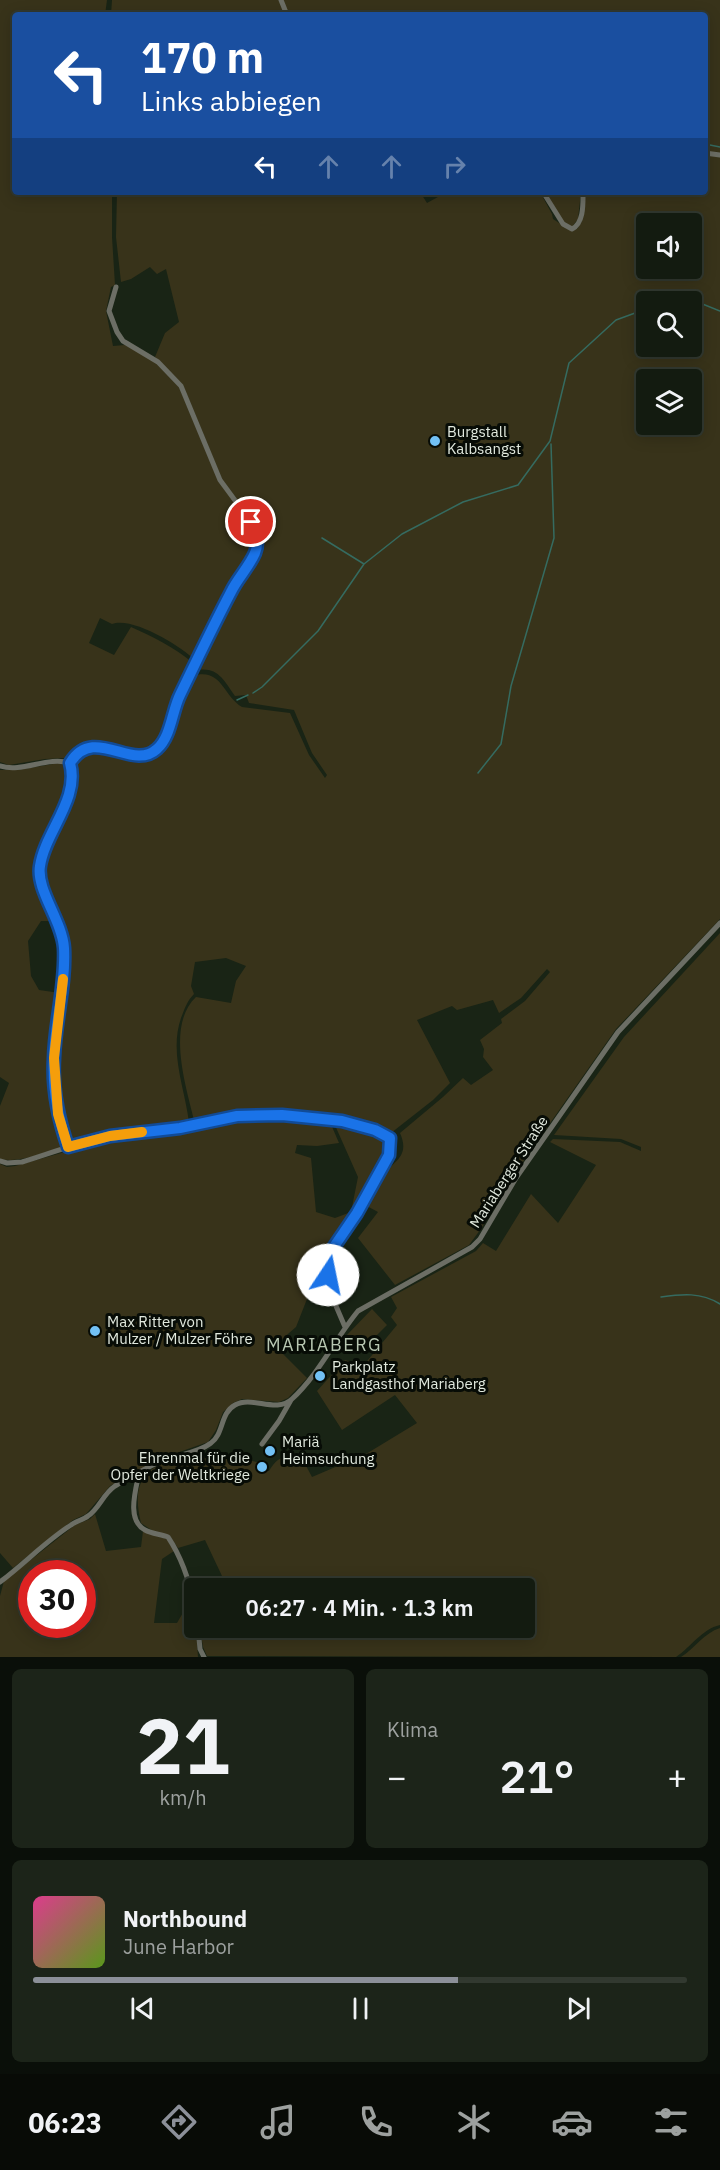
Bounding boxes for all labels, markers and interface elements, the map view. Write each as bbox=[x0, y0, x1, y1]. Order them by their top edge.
text: 170 m bbox=[141, 30, 264, 85]
icon: left bbox=[42, 36, 120, 114]
text: Links abbiegen bbox=[141, 83, 322, 118]
icon: left bbox=[249, 150, 282, 183]
icon: ahead bbox=[312, 150, 345, 183]
icon: ahead bbox=[375, 150, 408, 183]
icon: right bbox=[438, 150, 471, 183]
map controls bbox=[636, 213, 702, 435]
button: sound bbox=[636, 213, 702, 279]
button: search bbox=[636, 291, 702, 357]
button: layers bbox=[636, 369, 702, 435]
place label: Burgstall Kalbsangst bbox=[447, 422, 521, 458]
marker: Burgstall Kalbsangst bbox=[428, 434, 442, 448]
pin bbox=[225, 496, 276, 547]
icon: arrive bbox=[234, 505, 267, 538]
street label: Mariaberger Straße bbox=[465, 1112, 552, 1231]
position arrow bbox=[296, 1243, 360, 1307]
place label: Max Ritter von Mulzer / Mulzer Föhre bbox=[107, 1312, 253, 1348]
marker: Max Ritter von Mulzer / Mulzer Föhre bbox=[88, 1324, 102, 1338]
district label: MARIABERG bbox=[266, 1333, 382, 1356]
place label: Parkplatz Landgasthof Mariaberg bbox=[332, 1357, 486, 1393]
marker: Parkplatz Landgasthof Mariaberg bbox=[313, 1369, 327, 1383]
place label: Mariä Heimsuchung bbox=[282, 1432, 375, 1468]
marker: Mariä Heimsuchung bbox=[263, 1444, 277, 1458]
place label: Ehrenmal für die Opfer der Weltkriege bbox=[111, 1448, 250, 1484]
marker: Ehrenmal für die Opfer der Weltkriege bbox=[255, 1460, 269, 1474]
speed limit sign: 30 bbox=[18, 1560, 96, 1638]
text: 06:27 · 4 Min. · 1.3 km bbox=[246, 1593, 473, 1622]
text: 21 bbox=[136, 1694, 230, 1795]
text: Klima bbox=[387, 1716, 438, 1743]
text: 21° bbox=[499, 1747, 575, 1805]
text: − bbox=[387, 1755, 407, 1798]
text: + bbox=[667, 1755, 687, 1798]
text: km/h bbox=[159, 1784, 207, 1811]
text: Northbound bbox=[123, 1904, 247, 1933]
text: June Harbor bbox=[123, 1933, 234, 1960]
icon: previous bbox=[126, 1992, 159, 2025]
icon: pause bbox=[344, 1992, 377, 2025]
icon: next bbox=[562, 1992, 595, 2025]
icon: directions bbox=[158, 2101, 200, 2143]
icon: music bbox=[257, 2101, 299, 2143]
icon: phone bbox=[355, 2101, 397, 2143]
icon: climate bbox=[453, 2101, 495, 2143]
icon: car bbox=[551, 2101, 593, 2143]
icon: filters bbox=[650, 2101, 692, 2143]
text: 06:23 bbox=[28, 2105, 102, 2140]

